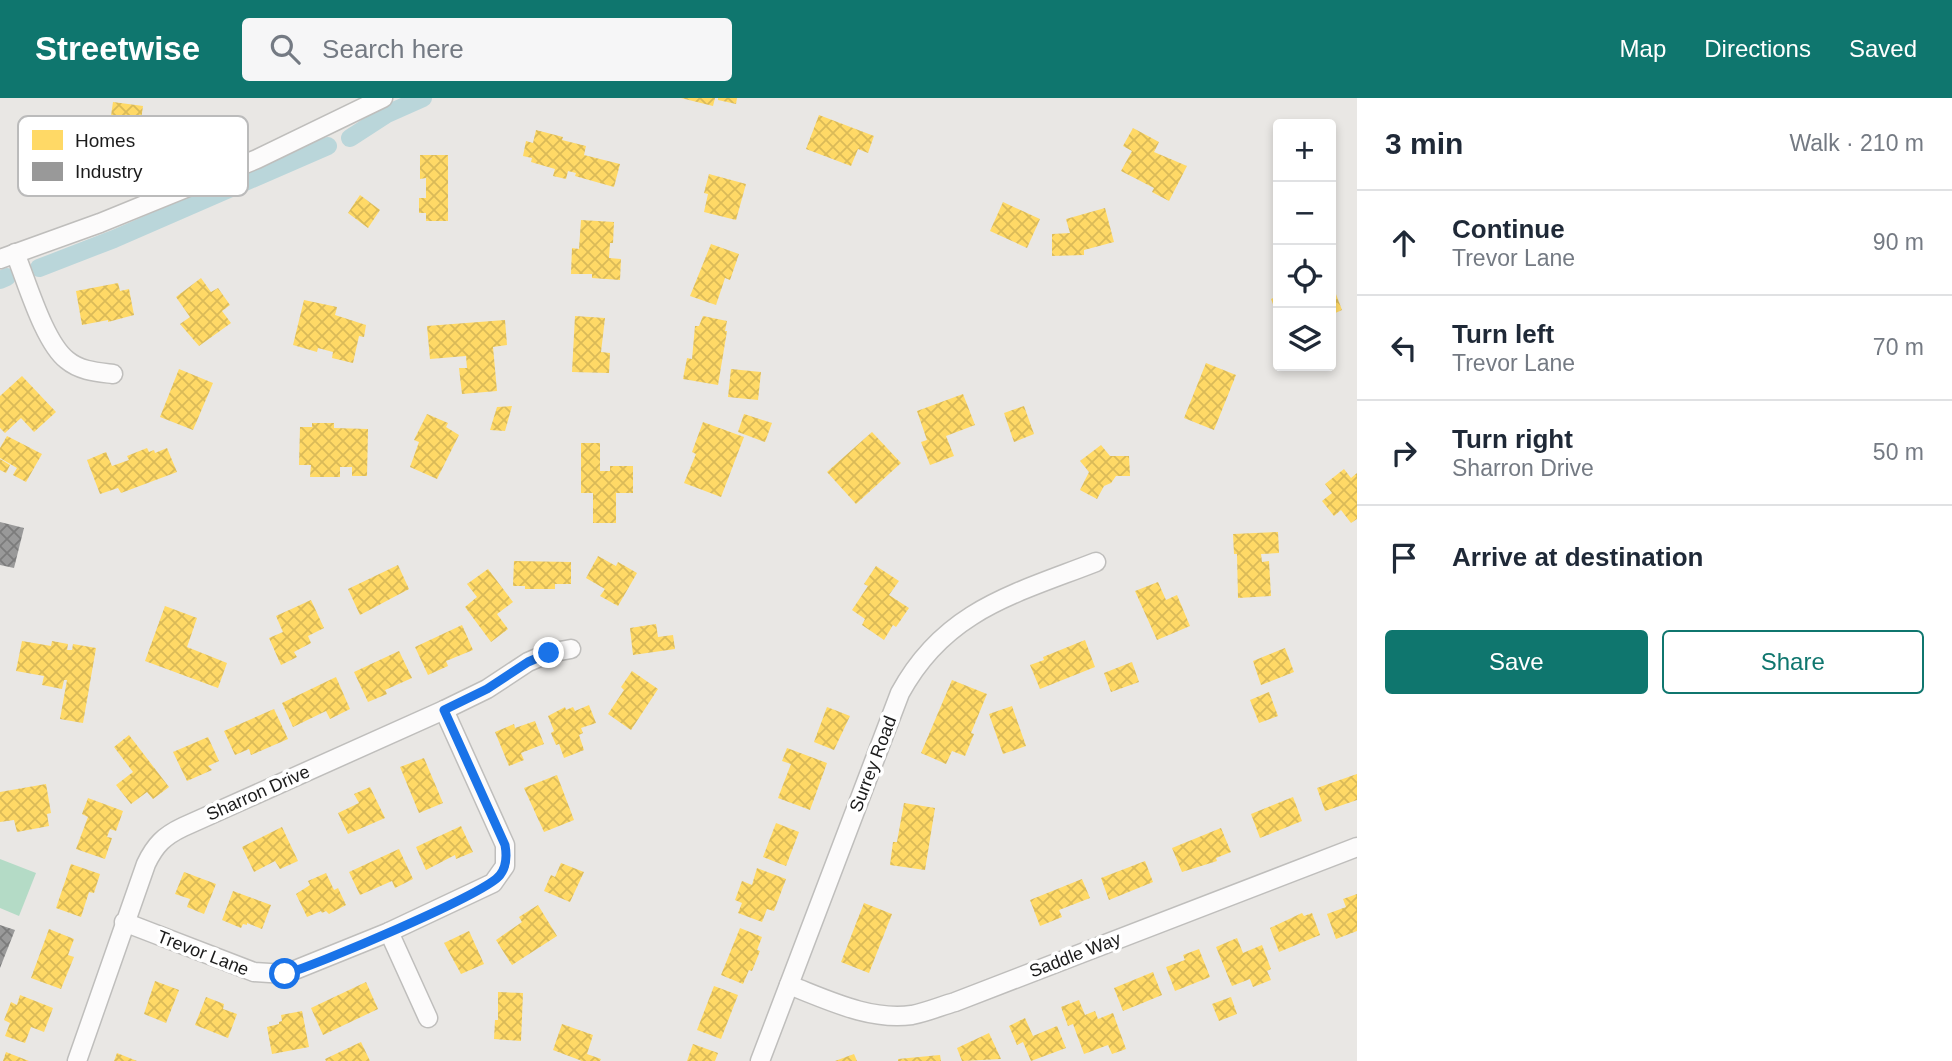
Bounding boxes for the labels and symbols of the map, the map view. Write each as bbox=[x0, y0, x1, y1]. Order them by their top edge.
legend bbox=[18, 116, 248, 196]
text: Homes bbox=[75, 130, 135, 151]
text: Industry bbox=[75, 161, 143, 182]
route end bbox=[533, 637, 564, 668]
street label: Surrey Road bbox=[846, 713, 900, 815]
street label: Sharron Drive bbox=[203, 761, 313, 825]
street label: Trevor Lane bbox=[154, 926, 252, 980]
street label: Saddle Way bbox=[1026, 928, 1124, 982]
route start bbox=[269, 958, 300, 989]

